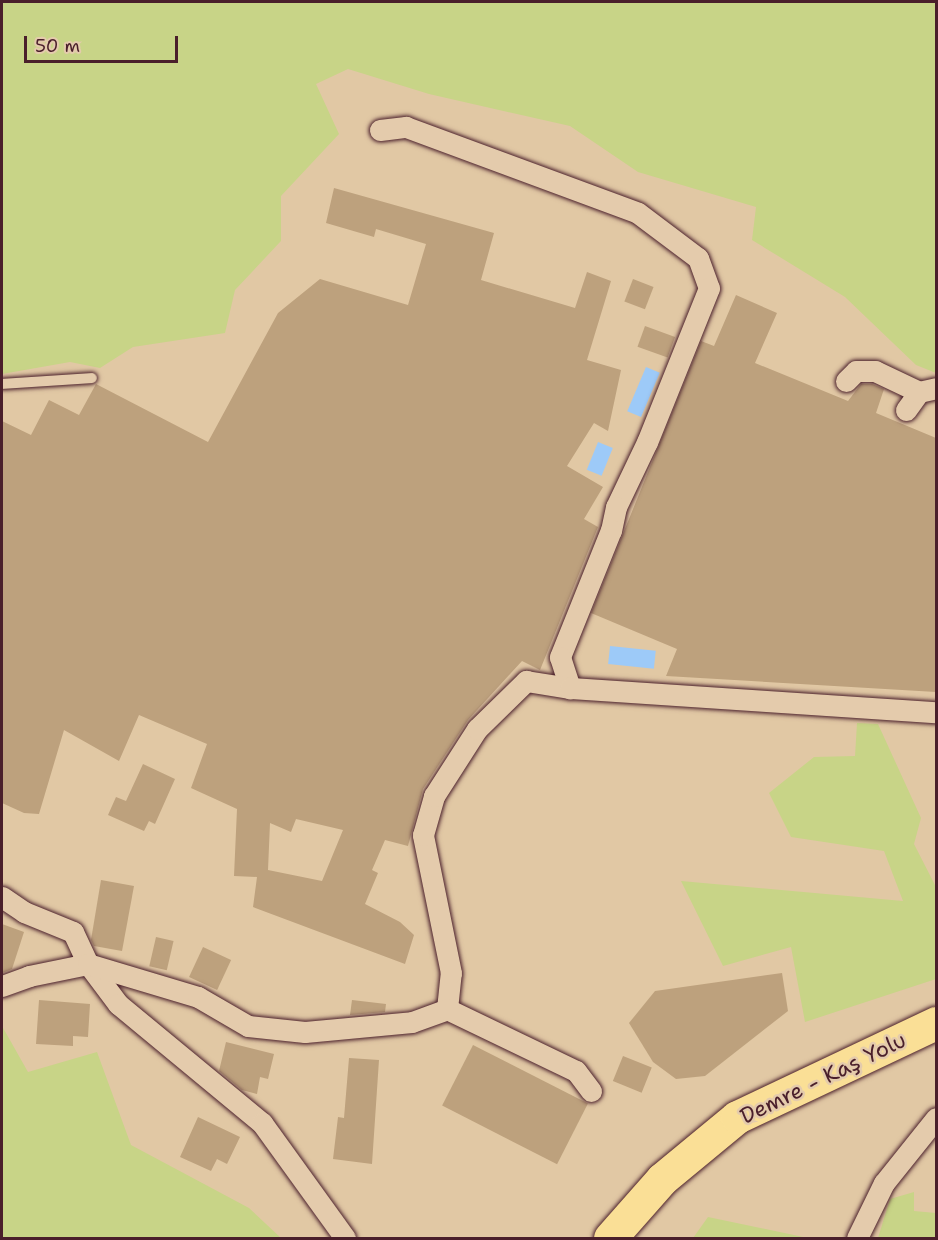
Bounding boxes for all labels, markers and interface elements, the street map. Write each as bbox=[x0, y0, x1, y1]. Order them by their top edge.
scale bar bbox=[27, 24, 182, 62]
text: 50 m bbox=[35, 34, 80, 58]
street label: Demre - Kaş Yolu bbox=[736, 1026, 910, 1130]

